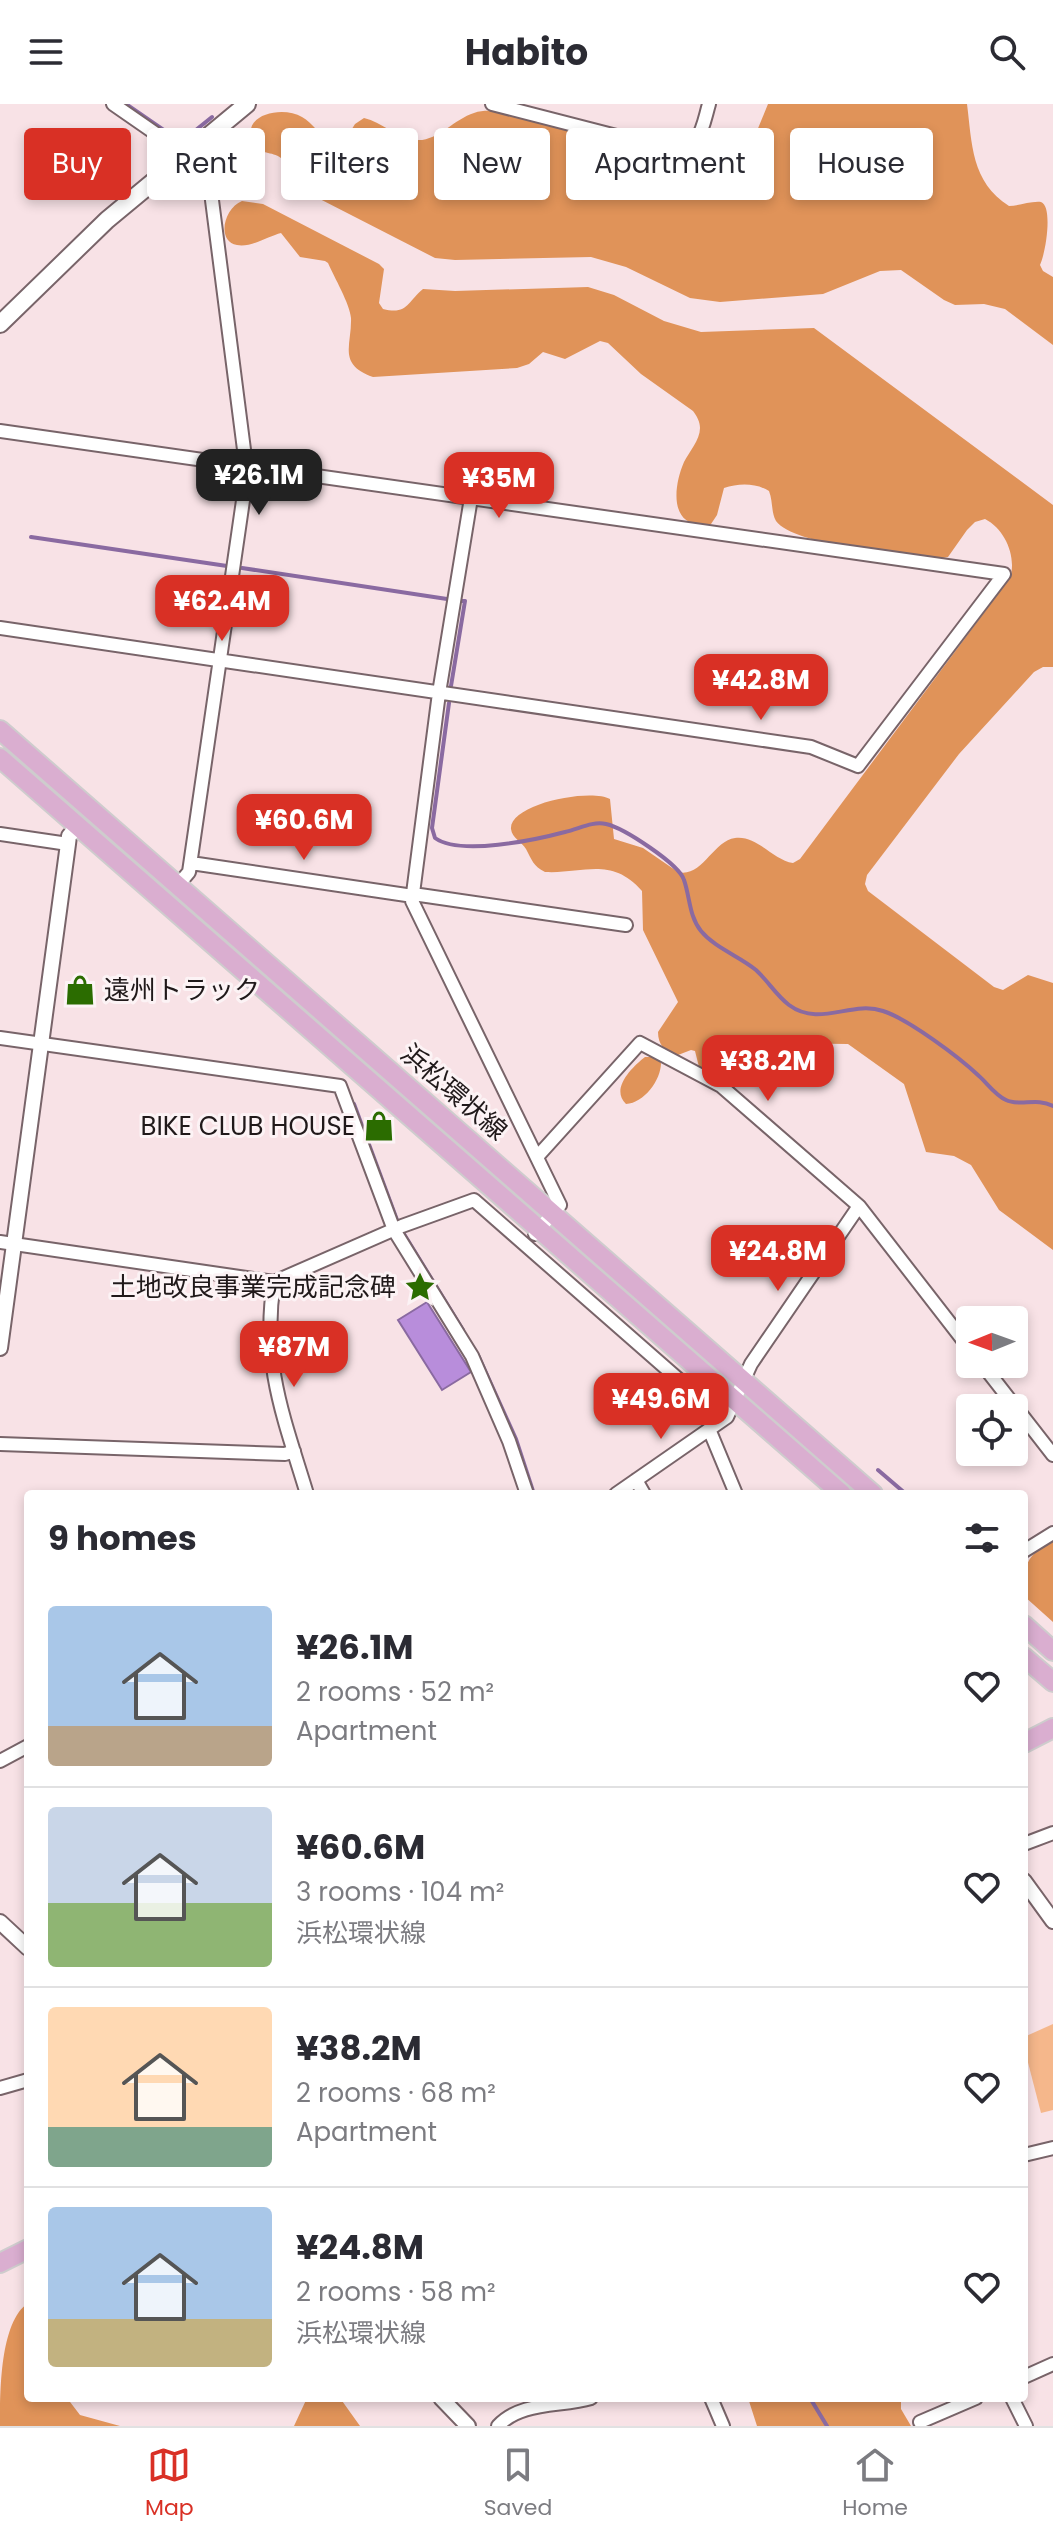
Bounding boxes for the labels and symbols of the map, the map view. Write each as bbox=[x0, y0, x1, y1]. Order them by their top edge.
pin: ¥26.1M bbox=[194, 449, 324, 517]
pin: ¥35M bbox=[452, 452, 546, 520]
pin: ¥62.4M bbox=[157, 575, 287, 643]
pin: ¥42.8M bbox=[696, 654, 826, 722]
pin: ¥60.6M bbox=[239, 794, 369, 862]
place label: 遠州トラック bbox=[104, 972, 260, 1008]
shop icon: 遠州トラック bbox=[63, 973, 97, 1007]
pin: ¥38.2M bbox=[703, 1035, 833, 1103]
street label: 浜松環状線 bbox=[393, 1036, 515, 1148]
place label: BIKE CLUB HOUSE bbox=[140, 1108, 355, 1144]
shop icon: BIKE CLUB HOUSE bbox=[362, 1109, 396, 1143]
pin: ¥24.8M bbox=[713, 1225, 843, 1293]
place label: 土地改良事業完成記念碑 bbox=[110, 1269, 396, 1305]
place icon: 土地改良事業完成記念碑 bbox=[403, 1270, 437, 1304]
north arrow bbox=[956, 1306, 1028, 1378]
pin: ¥87M bbox=[247, 1321, 341, 1389]
pin: ¥49.6M bbox=[596, 1373, 726, 1441]

